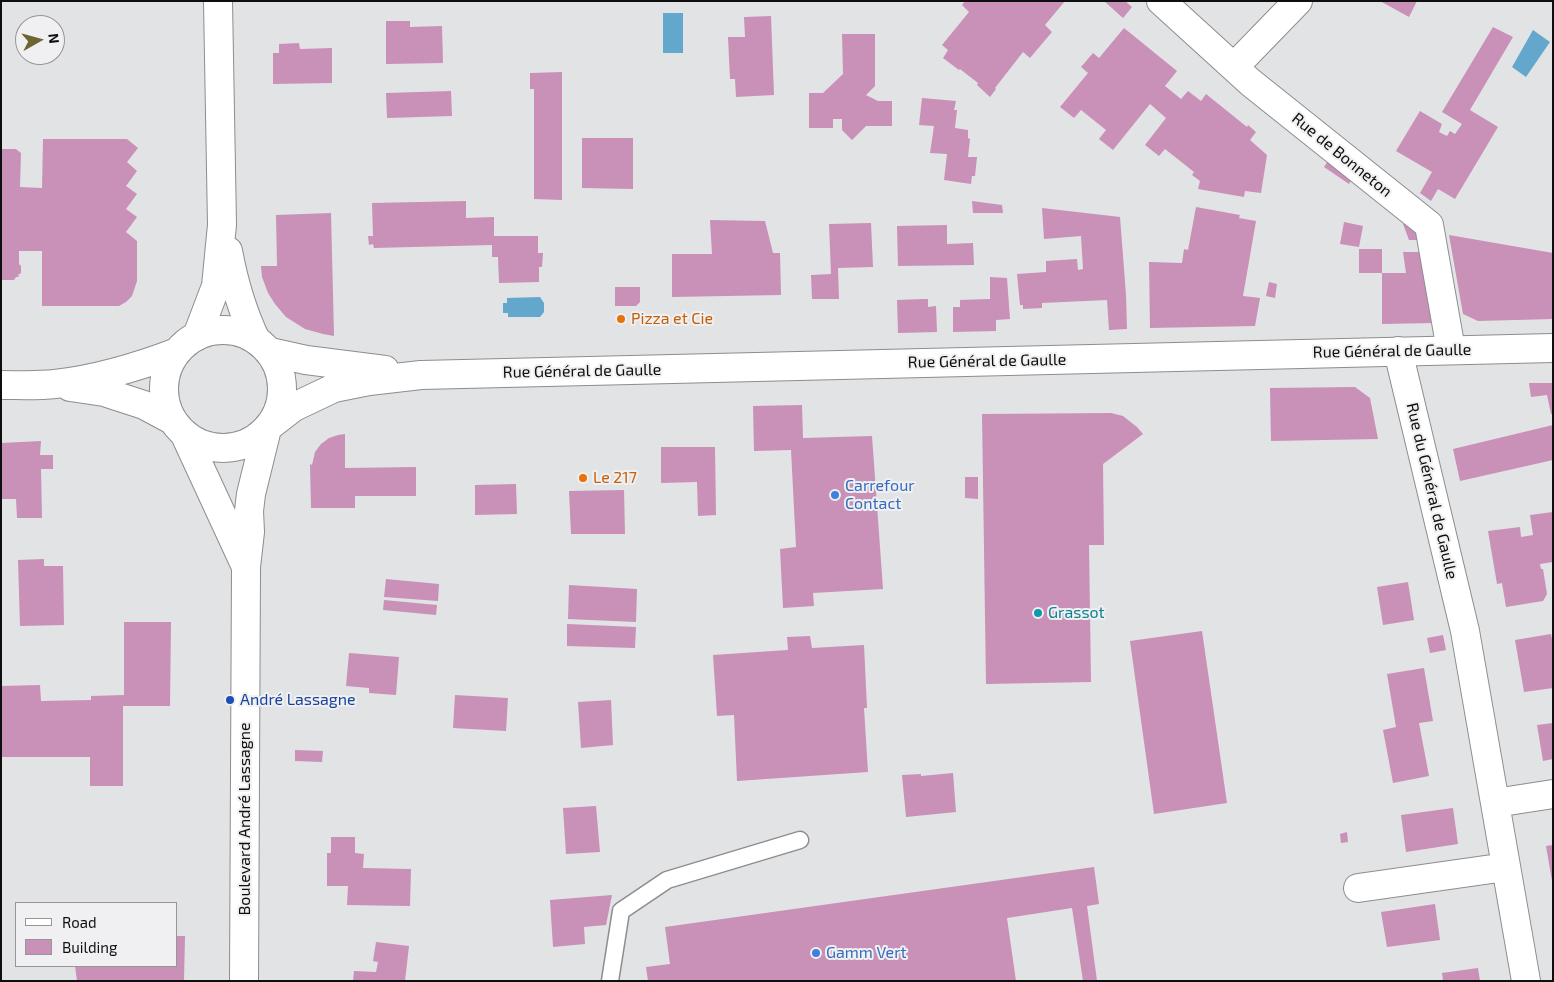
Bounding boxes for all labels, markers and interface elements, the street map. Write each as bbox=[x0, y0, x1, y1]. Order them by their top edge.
north arrow bbox=[15, 15, 65, 65]
text: N bbox=[45, 32, 63, 44]
street label: Rue de Bonneton bbox=[1288, 109, 1396, 201]
place label: Pizza et Cie bbox=[631, 309, 713, 329]
marker: Pizza et Cie bbox=[615, 313, 627, 325]
street label: Rue Général de Gaulle bbox=[1313, 340, 1471, 362]
street label: Rue Général de Gaulle bbox=[908, 350, 1066, 372]
street label: Rue Général de Gaulle bbox=[503, 360, 661, 382]
street label: Rue du Général de Gaulle bbox=[1402, 401, 1462, 581]
place label: Le 217 bbox=[593, 468, 637, 488]
marker: Le 217 bbox=[577, 472, 589, 484]
place label: Carrefour Contact bbox=[845, 476, 915, 514]
marker: Carrefour Contact bbox=[829, 489, 841, 501]
place label: Grassot bbox=[1048, 603, 1105, 623]
marker: Grassot bbox=[1032, 607, 1044, 619]
place label: André Lassagne bbox=[240, 690, 356, 710]
marker: André Lassagne bbox=[224, 694, 236, 706]
street label: Boulevard André Lassagne bbox=[235, 722, 255, 916]
legend bbox=[15, 902, 178, 967]
text: Road bbox=[62, 913, 97, 931]
text: Building bbox=[62, 938, 117, 956]
place label: Gamm Vert bbox=[826, 943, 907, 963]
marker: Gamm Vert bbox=[810, 947, 822, 959]

